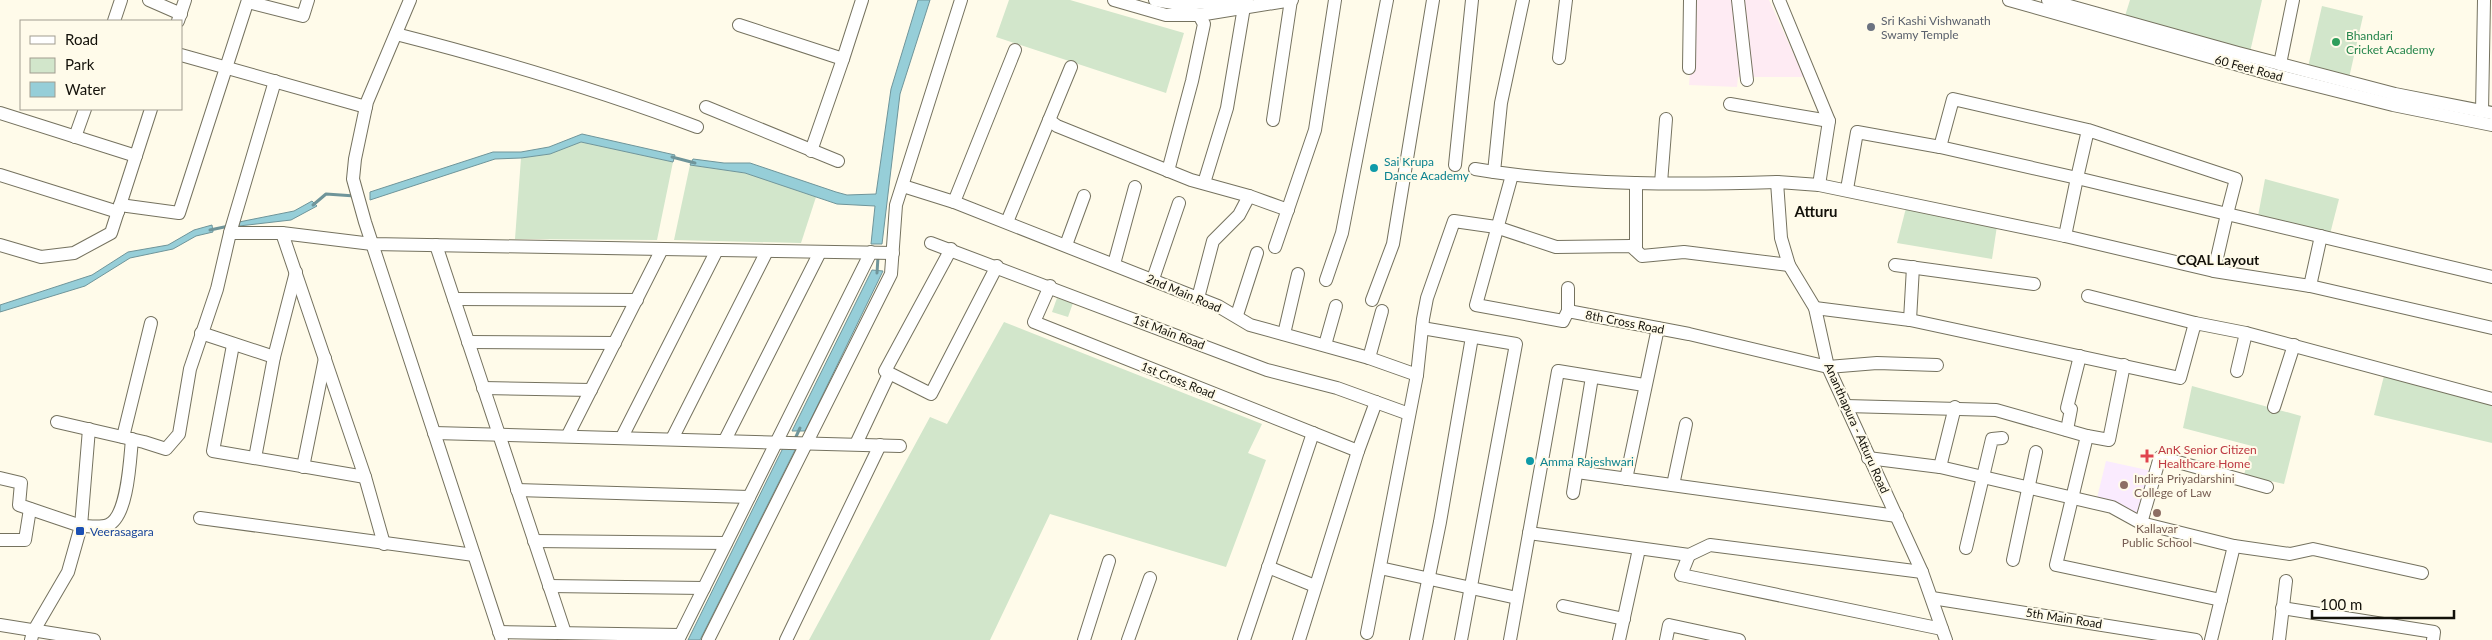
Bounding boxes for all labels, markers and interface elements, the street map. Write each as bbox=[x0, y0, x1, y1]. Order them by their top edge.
place label: Sri Kashi Vishwanath Swamy Temple bbox=[1881, 13, 1991, 42]
legend bbox=[20, 20, 182, 110]
marker: Sri Kashi Vishwanath Swamy Temple bbox=[1865, 21, 1877, 33]
place label: Bhandari Cricket Academy bbox=[2346, 28, 2435, 57]
text: Road bbox=[65, 30, 98, 48]
marker: Bhandari Cricket Academy bbox=[2330, 36, 2342, 48]
street label: 60 Feet Road bbox=[2213, 52, 2285, 84]
text: Park bbox=[65, 55, 95, 73]
text: Water bbox=[65, 80, 106, 98]
place label: Sai Krupa Dance Academy bbox=[1384, 154, 1470, 183]
marker: Sai Krupa Dance Academy bbox=[1368, 162, 1380, 174]
district label: Atturu bbox=[1793, 202, 1838, 220]
district label: CQAL Layout bbox=[2177, 251, 2260, 268]
street label: 2nd Main Road bbox=[1144, 271, 1224, 315]
street label: 8th Cross Road bbox=[1584, 307, 1666, 337]
street label: 1st Main Road bbox=[1131, 311, 1207, 353]
street label: 1st Cross Road bbox=[1139, 358, 1217, 402]
street label: Ananthapura - Atturu Road bbox=[1821, 360, 1893, 496]
place label: AnK Senior Citizen Healthcare Home bbox=[2158, 442, 2257, 471]
marker: AnK Senior Citizen Healthcare Home bbox=[2140, 449, 2154, 463]
place label: Amma Rajeshwari bbox=[1540, 454, 1634, 469]
marker: Amma Rajeshwari bbox=[1524, 455, 1536, 467]
place label: Indira Priyadarshini College of Law bbox=[2134, 471, 2235, 500]
marker: Indira Priyadarshini College of Law bbox=[2118, 479, 2130, 491]
marker: Kallavar Public School bbox=[2151, 507, 2163, 519]
place label: Kallavar Public School bbox=[2122, 521, 2192, 550]
place label: Veerasagara bbox=[90, 524, 154, 539]
marker: Veerasagara bbox=[74, 525, 86, 537]
scale bar bbox=[2312, 588, 2454, 620]
text: 100 m bbox=[2320, 595, 2362, 613]
street label: 5th Main Road bbox=[2025, 605, 2103, 631]

